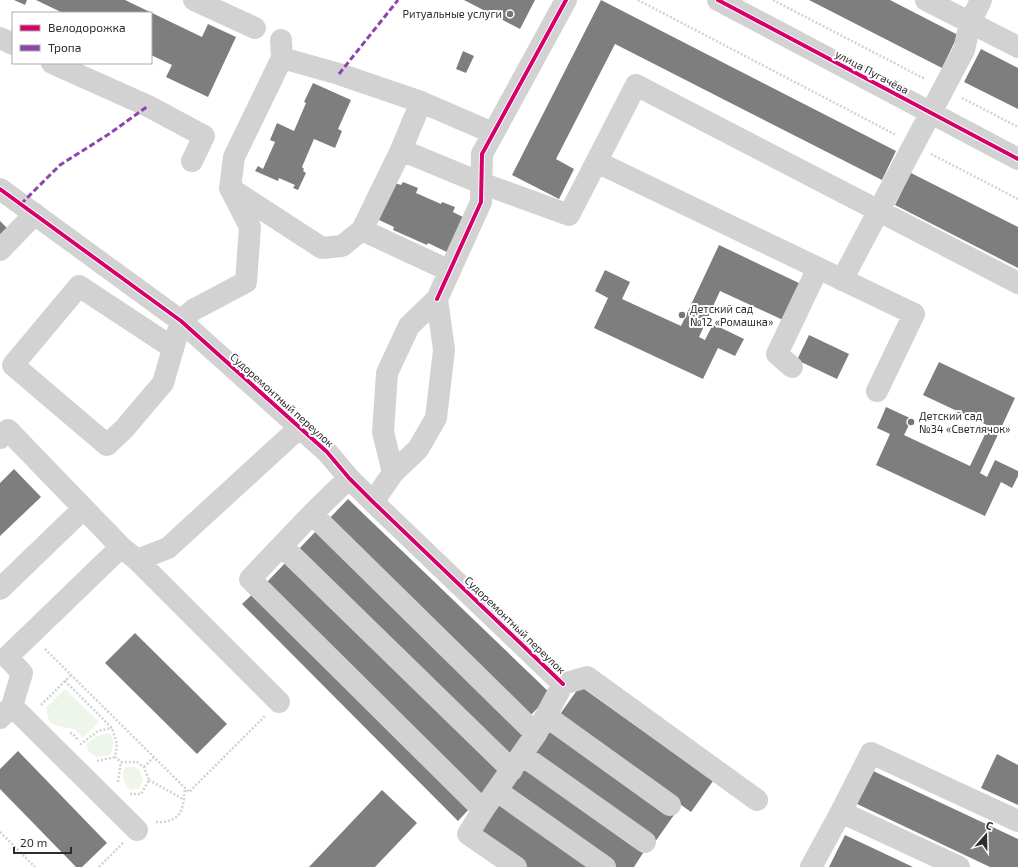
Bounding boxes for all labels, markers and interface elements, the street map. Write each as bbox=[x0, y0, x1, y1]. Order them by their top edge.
place label: Ритуальные услуги bbox=[402, 7, 502, 21]
marker: Ритуальные услуги bbox=[505, 9, 515, 19]
legend bbox=[12, 12, 152, 64]
text: Велодорожка bbox=[48, 20, 126, 34]
text: Тропа bbox=[48, 40, 81, 54]
street label: улица Пугачёва bbox=[833, 47, 911, 97]
place label: Детский сад №12 «Ромашка» bbox=[690, 302, 773, 328]
marker: Детский сад №12 «Ромашка» bbox=[677, 310, 687, 320]
street label: Судоремонтный переулок bbox=[227, 350, 337, 450]
place label: Детский сад №34 «Светлячок» bbox=[919, 409, 1010, 435]
marker: Детский сад №34 «Светлячок» bbox=[906, 417, 916, 427]
street label: Судоремонтный переулок bbox=[462, 573, 568, 677]
north arrow bbox=[966, 815, 1006, 855]
text: С bbox=[984, 818, 995, 833]
scale bar bbox=[14, 829, 71, 855]
text: 20 m bbox=[20, 835, 47, 849]

